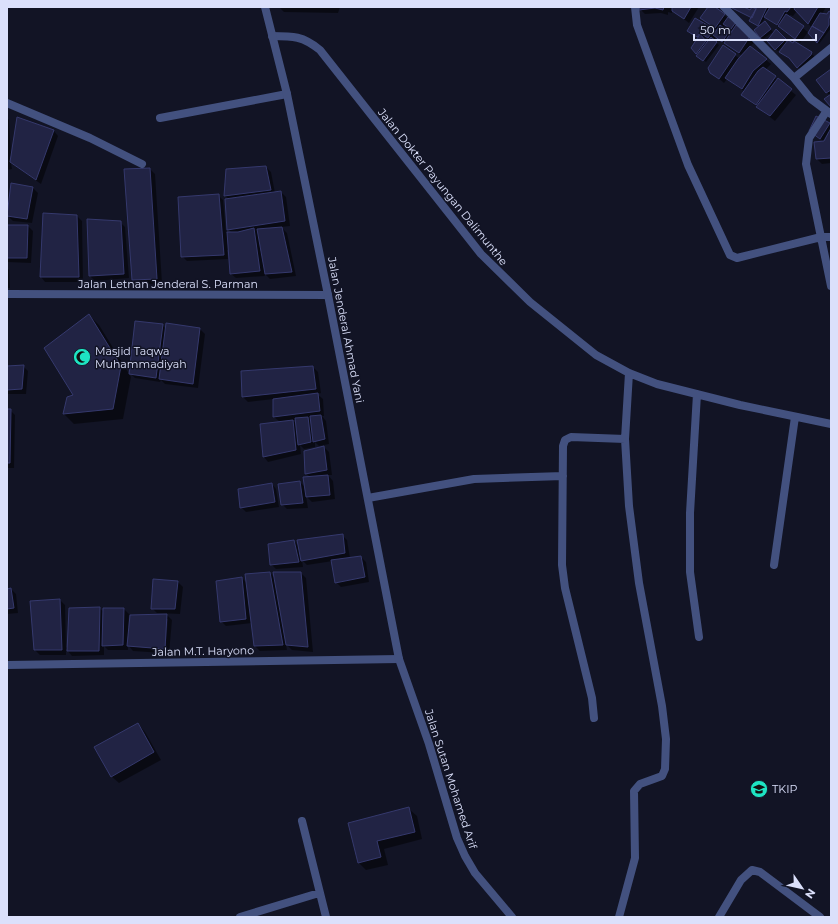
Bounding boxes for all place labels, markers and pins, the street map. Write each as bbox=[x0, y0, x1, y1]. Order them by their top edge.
place label: Masjid Taqwa Muhammadiyah bbox=[95, 344, 187, 371]
mosque icon: Masjid Taqwa Muhammadiyah bbox=[72, 347, 92, 367]
school or university icon: TKIP bbox=[749, 779, 769, 799]
place label: TKIP bbox=[772, 782, 797, 796]

